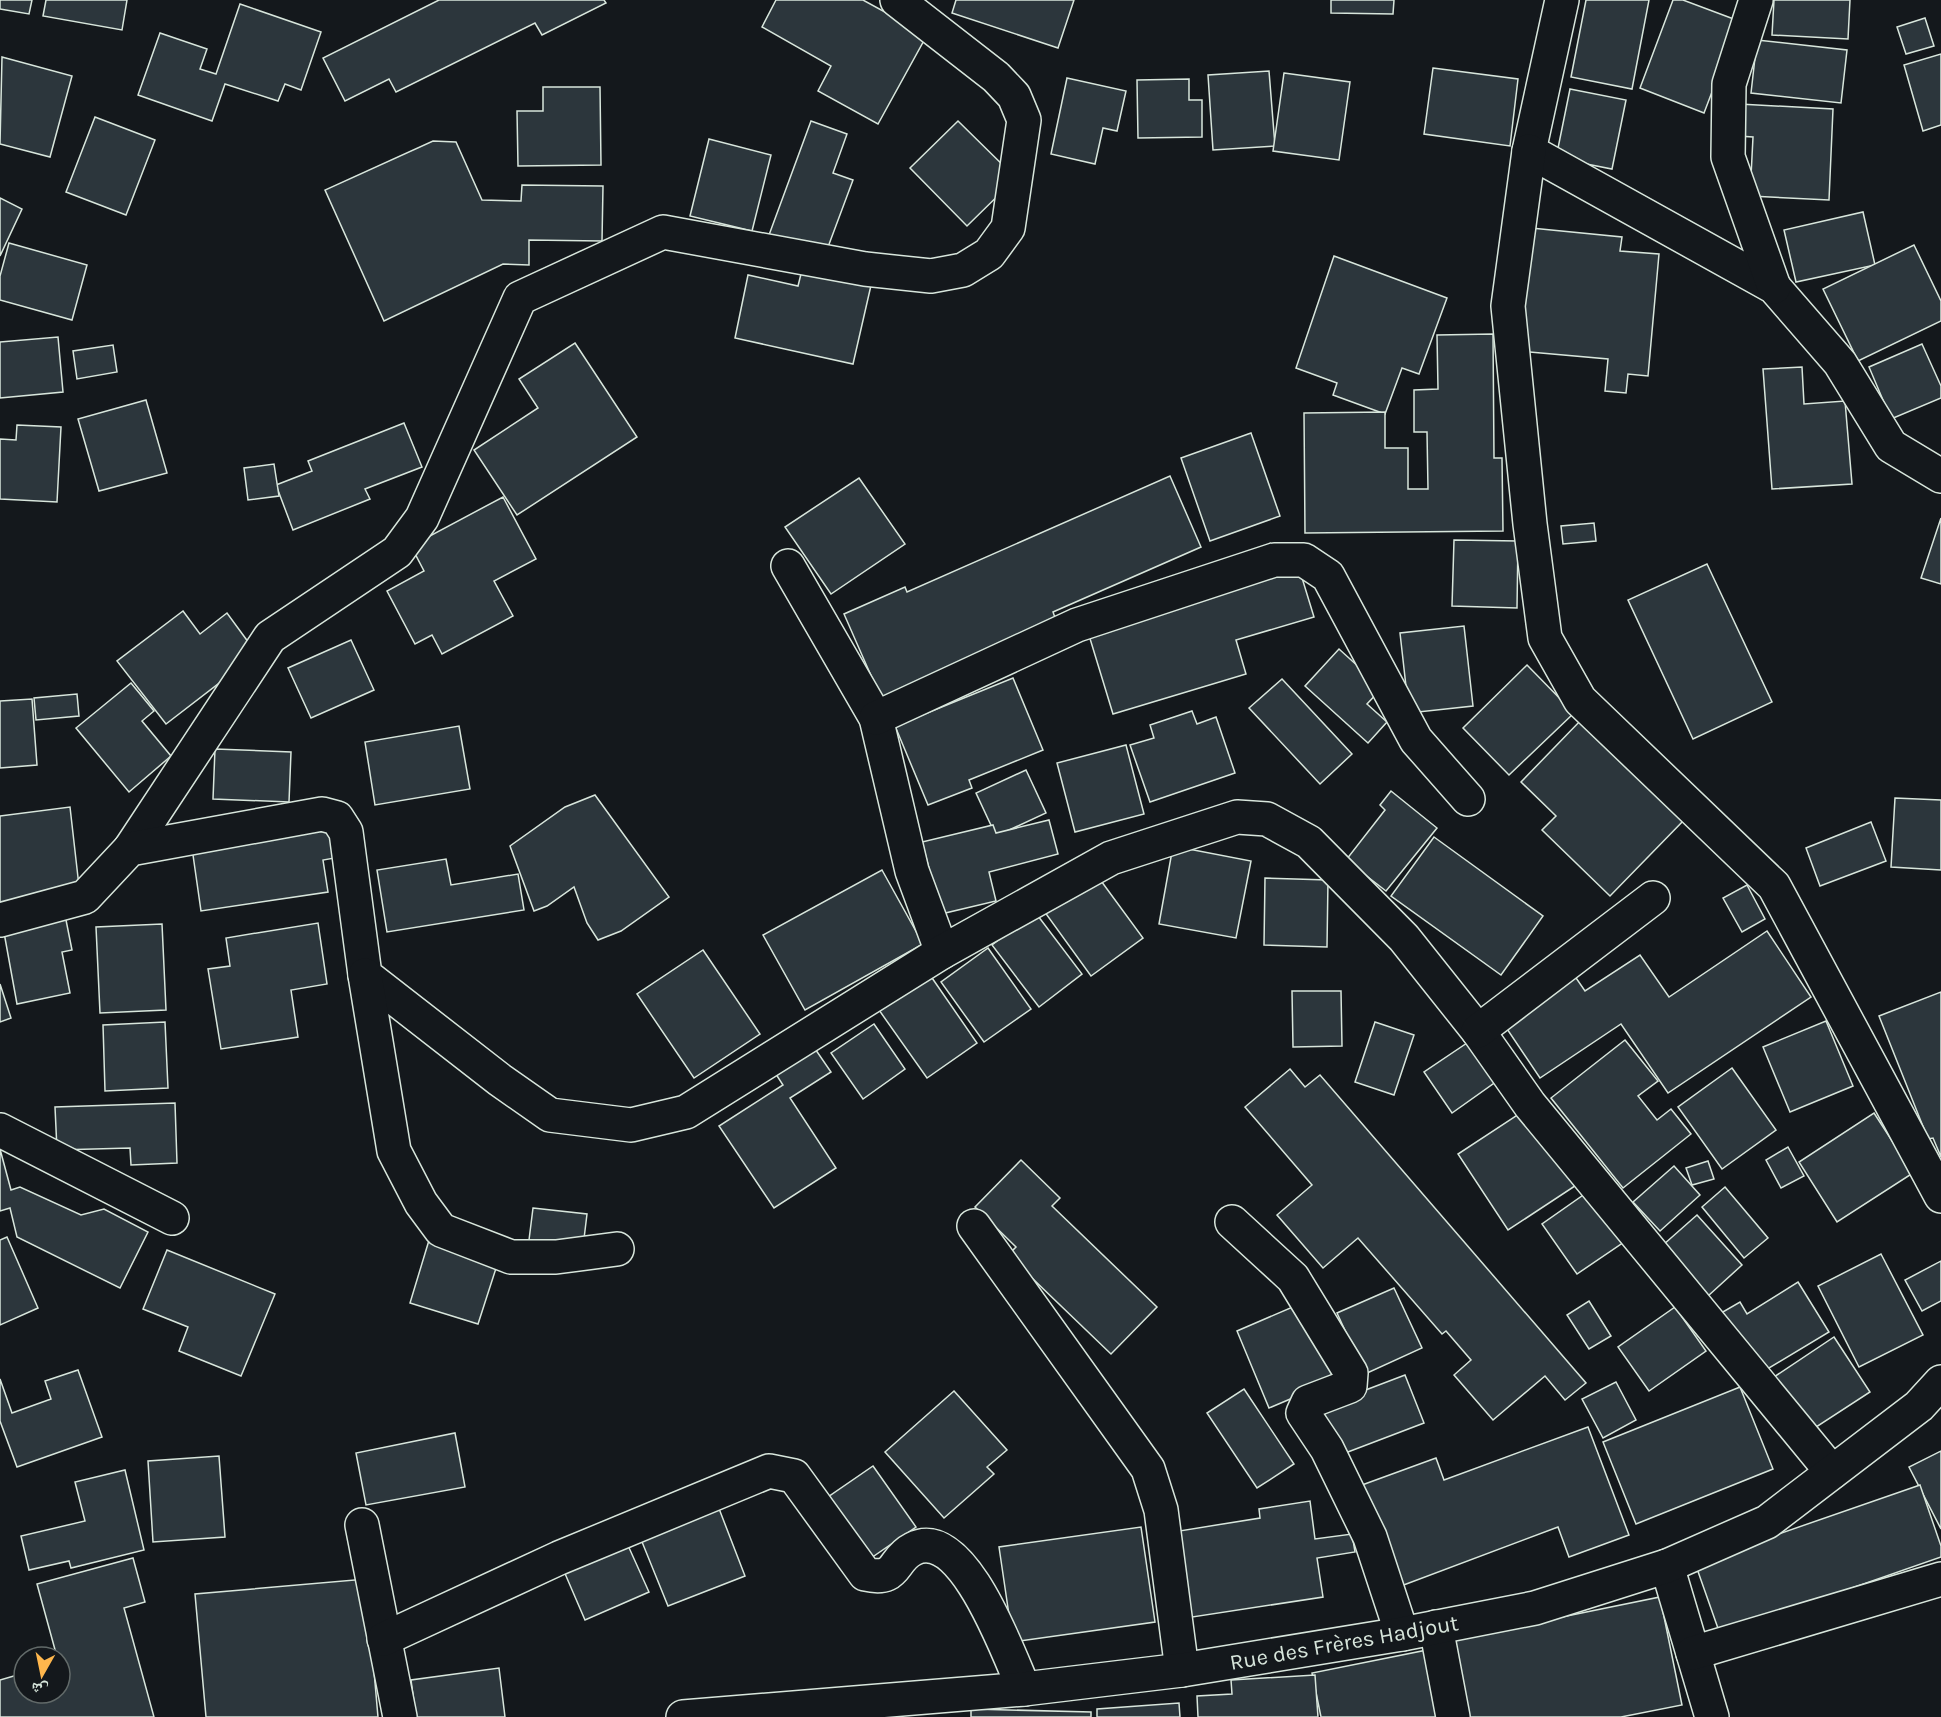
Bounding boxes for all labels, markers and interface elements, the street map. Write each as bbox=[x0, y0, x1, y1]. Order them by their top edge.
street label: Rue des Frères Hadjout bbox=[1228, 1610, 1460, 1676]
north arrow bbox=[12, 1645, 72, 1705]
text: ش bbox=[30, 1679, 50, 1700]

